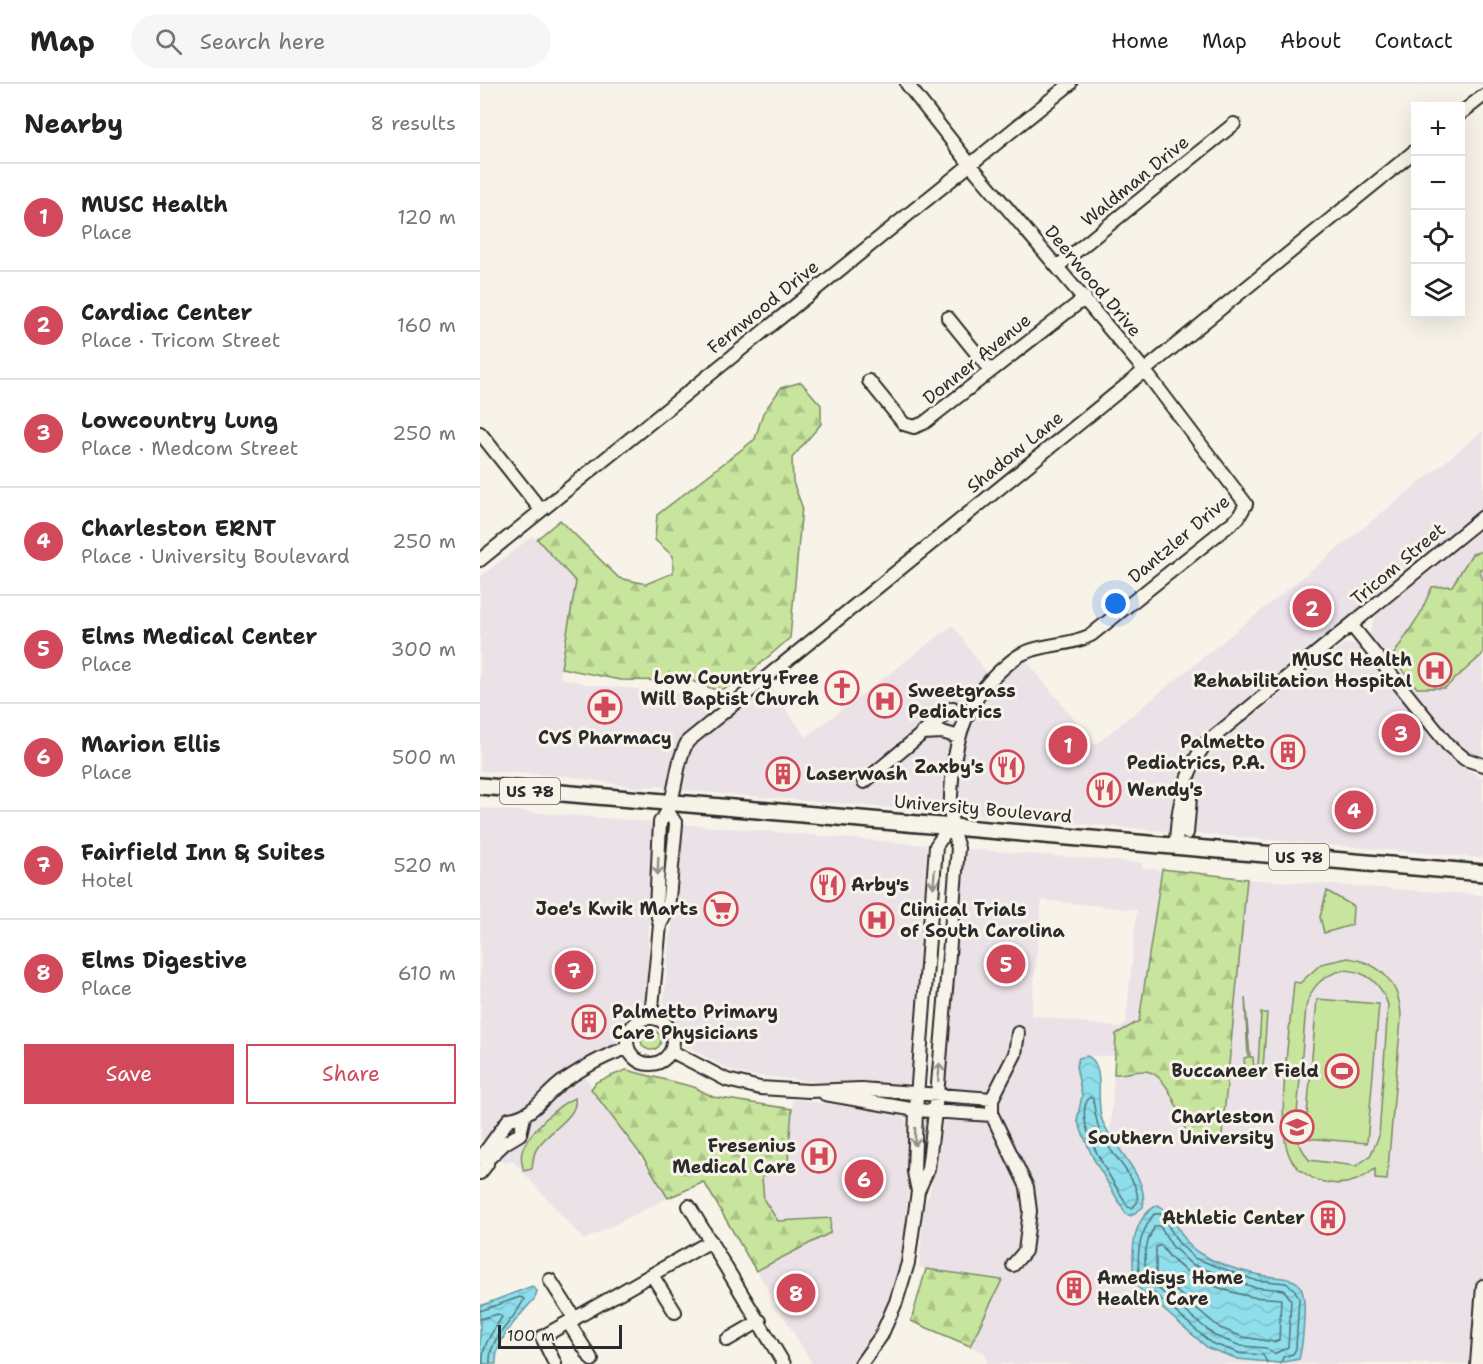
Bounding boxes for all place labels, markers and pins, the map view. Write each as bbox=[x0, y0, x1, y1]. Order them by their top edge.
pin: 2 bbox=[1292, 586, 1332, 630]
place label: MUSC Health Rehabilitation Hospital bbox=[1194, 648, 1412, 693]
hospital icon: MUSC Health Rehabilitation Hospital bbox=[1417, 652, 1453, 688]
place label: Low Country Free Will Baptist Church bbox=[641, 666, 819, 711]
church icon: Low Country Free Will Baptist Church bbox=[824, 670, 860, 706]
place label: Sweetgrass Pediatrics bbox=[908, 679, 1016, 724]
hospital icon: Sweetgrass Pediatrics bbox=[867, 683, 903, 719]
pharmacy icon: CVS Pharmacy bbox=[587, 689, 623, 725]
pin: 3 bbox=[1382, 710, 1420, 756]
pin: 1 bbox=[1048, 722, 1088, 768]
place label: CVS Pharmacy bbox=[538, 726, 672, 750]
place label: Palmetto Pediatrics, P.A. bbox=[1127, 730, 1265, 775]
building icon: Palmetto Pediatrics, P.A. bbox=[1270, 734, 1306, 770]
restaurant icon: Zaxby's bbox=[989, 749, 1025, 785]
place label: Zaxby's bbox=[914, 755, 984, 779]
building icon: Laserwash bbox=[765, 756, 801, 792]
place label: Laserwash bbox=[806, 762, 907, 786]
restaurant icon: Wendy's bbox=[1086, 772, 1122, 808]
place label: Wendy's bbox=[1127, 778, 1203, 802]
pin: 4 bbox=[1334, 788, 1374, 832]
restaurant icon: Arby's bbox=[810, 867, 846, 903]
place label: Arby's bbox=[851, 873, 909, 897]
supermarket icon: Joe's Kwik Marts bbox=[703, 891, 739, 927]
place label: Joe's Kwik Marts bbox=[535, 897, 698, 921]
place label: Clinical Trials of South Carolina bbox=[900, 898, 1066, 943]
hospital icon: Clinical Trials of South Carolina bbox=[859, 902, 895, 938]
pin: 5 bbox=[986, 942, 1026, 986]
pin: 7 bbox=[554, 948, 593, 992]
place label: Palmetto Primary Care Physicians bbox=[612, 1000, 778, 1045]
building icon: Palmetto Primary Care Physicians bbox=[571, 1004, 607, 1040]
sports icon: Buccaneer Field bbox=[1324, 1053, 1360, 1089]
place label: Buccaneer Field bbox=[1171, 1059, 1319, 1083]
place label: Charleston Southern University bbox=[1088, 1105, 1274, 1150]
school or university icon: Charleston Southern University bbox=[1279, 1109, 1315, 1145]
place label: Fresenius Medical Care bbox=[672, 1134, 796, 1179]
hospital icon: Fresenius Medical Care bbox=[801, 1138, 837, 1174]
pin: 6 bbox=[844, 1156, 884, 1202]
building icon: Athletic Center bbox=[1310, 1200, 1346, 1236]
place label: Athletic Center bbox=[1162, 1206, 1305, 1230]
place label: Amedisys Home Health Care bbox=[1097, 1266, 1244, 1311]
pin: 8 bbox=[776, 1270, 816, 1316]
building icon: Amedisys Home Health Care bbox=[1056, 1270, 1092, 1306]

